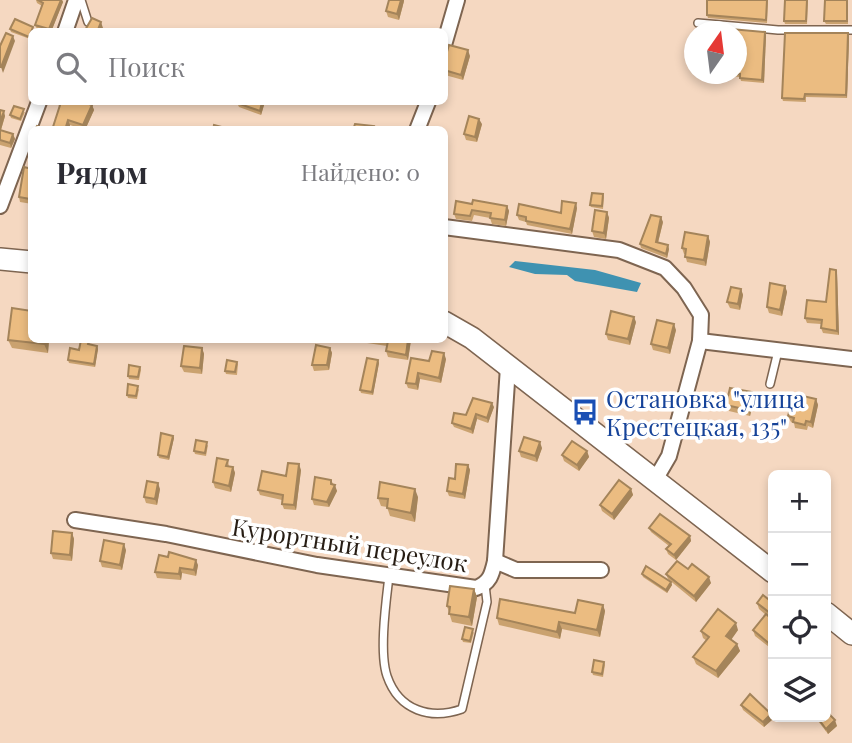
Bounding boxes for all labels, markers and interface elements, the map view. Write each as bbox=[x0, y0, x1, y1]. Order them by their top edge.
north arrow bbox=[684, 21, 747, 84]
search box bbox=[28, 28, 448, 105]
icon: search bbox=[52, 48, 90, 86]
text: Поиск bbox=[108, 49, 185, 84]
text: Рядом bbox=[56, 152, 148, 192]
text: Найдено: 0 bbox=[301, 156, 420, 187]
place label: Остановка "улица Крестецкая, 135" bbox=[606, 382, 805, 442]
bus stop icon: Остановка "улица Крестецкая, 135" bbox=[570, 397, 600, 427]
map controls bbox=[768, 470, 831, 722]
button: + bbox=[768, 470, 831, 533]
street label: Курортный переулок bbox=[230, 510, 470, 578]
button: − bbox=[768, 533, 831, 596]
button: locate bbox=[768, 596, 831, 659]
button: layers bbox=[768, 659, 831, 722]

